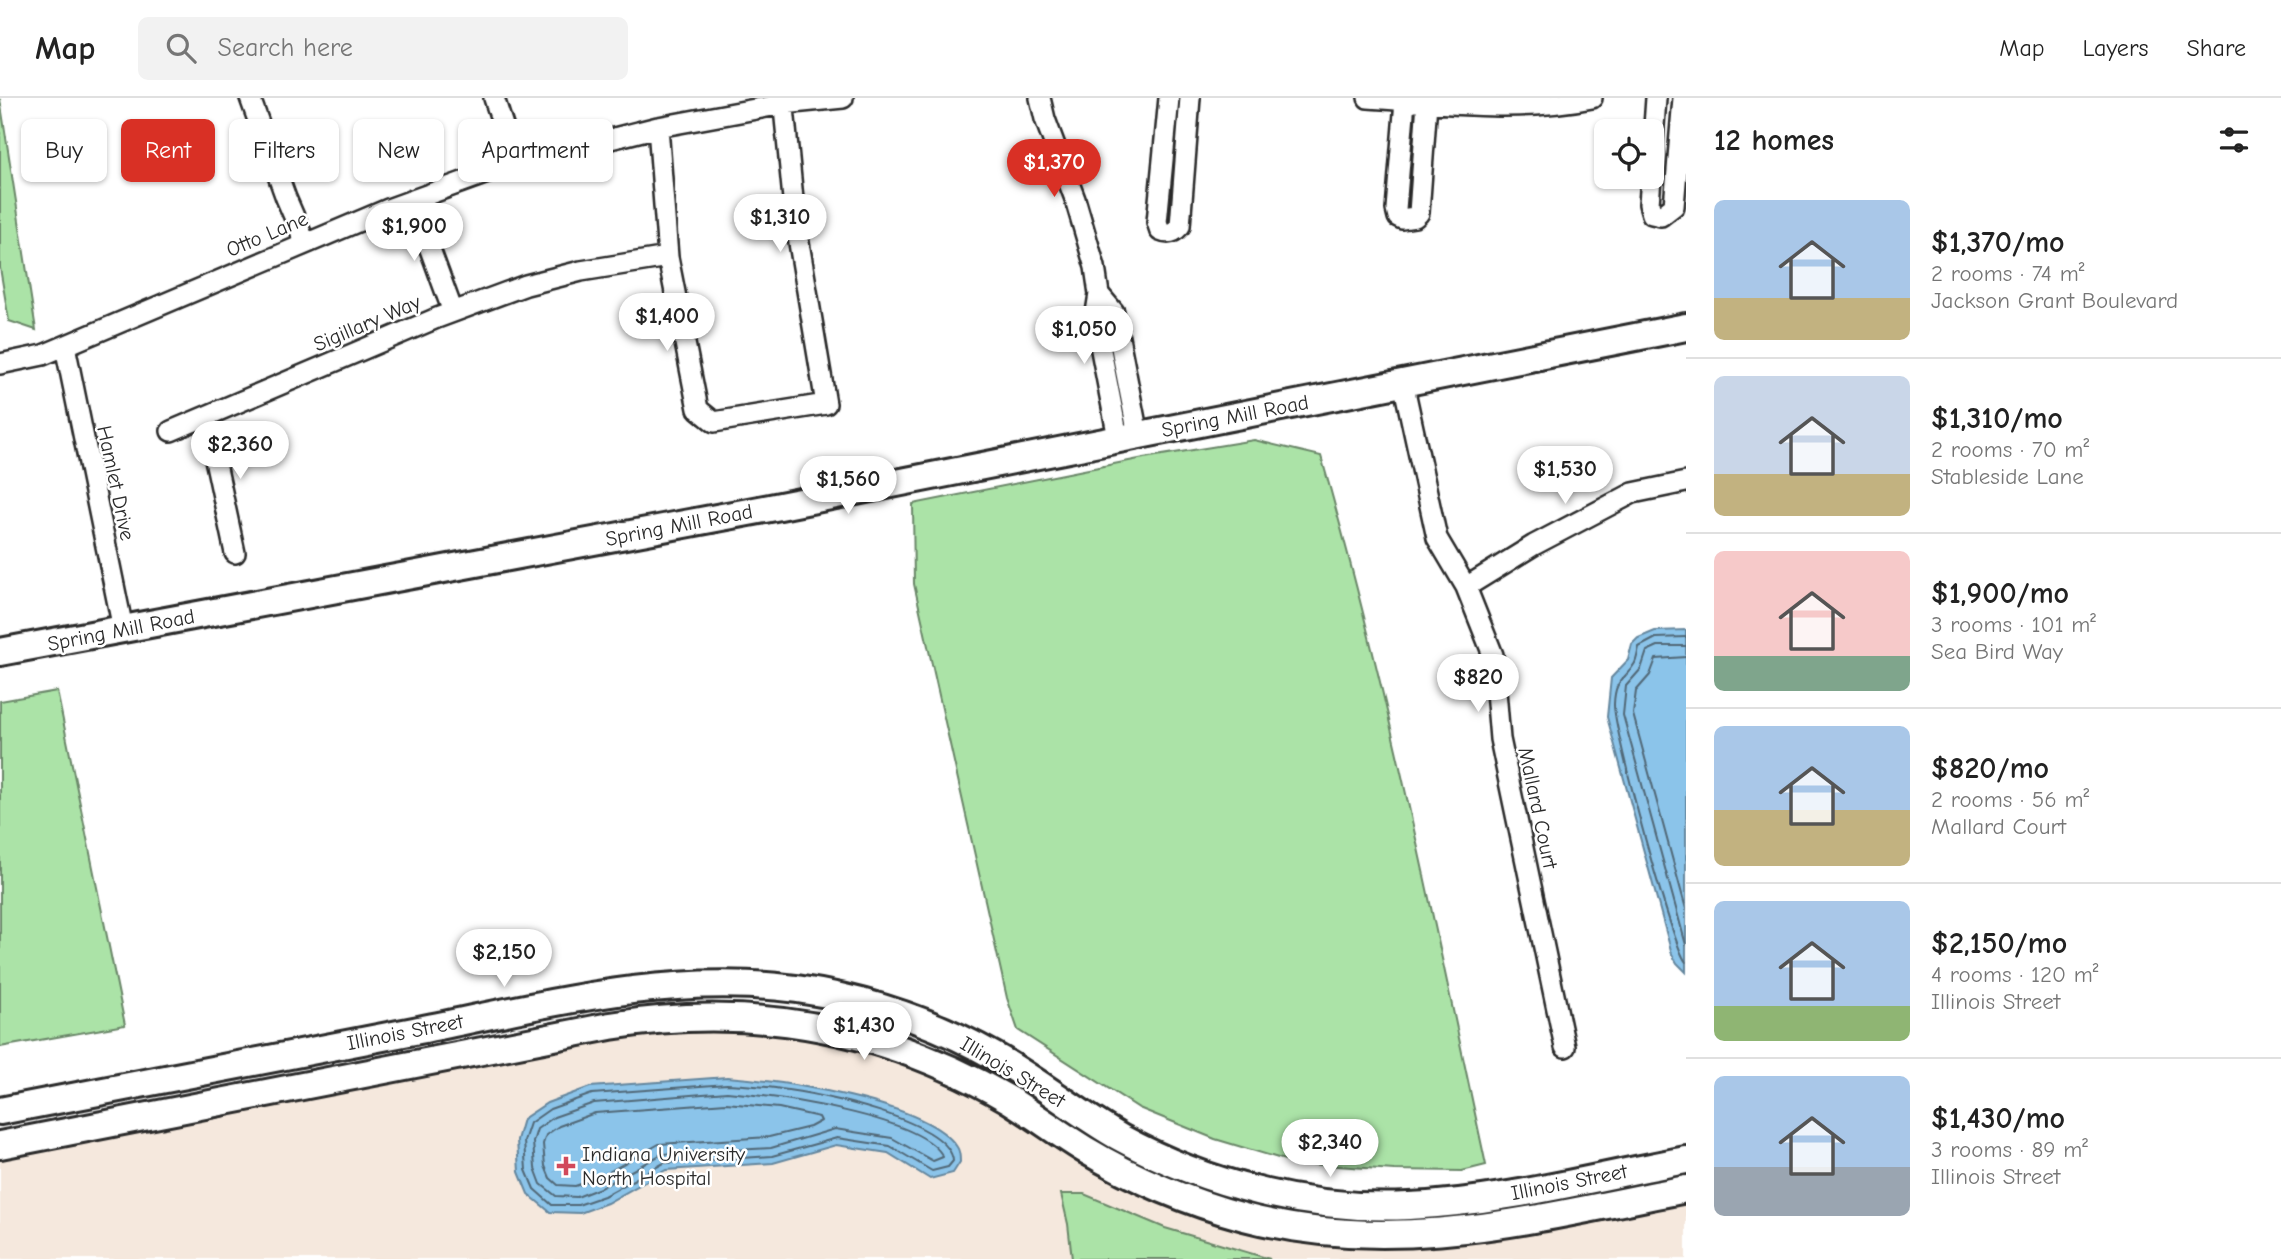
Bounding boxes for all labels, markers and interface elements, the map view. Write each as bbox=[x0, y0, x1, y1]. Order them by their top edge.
search box bbox=[138, 17, 628, 80]
text: Map bbox=[35, 29, 96, 67]
icon: search bbox=[162, 29, 200, 67]
text: Search here bbox=[218, 33, 353, 63]
text: Map bbox=[1999, 34, 2045, 62]
text: Layers bbox=[2083, 34, 2148, 62]
text: Share bbox=[2186, 34, 2246, 62]
chip: Buy bbox=[21, 119, 107, 182]
chip: Rent bbox=[121, 119, 215, 182]
chip: Filters bbox=[229, 119, 339, 182]
chip: New bbox=[353, 119, 444, 182]
chip: Apartment bbox=[458, 119, 613, 182]
map controls bbox=[1594, 119, 1664, 189]
button: locate bbox=[1594, 119, 1664, 189]
icon: filters bbox=[2215, 121, 2253, 159]
text: 12 homes bbox=[1714, 123, 1834, 158]
pin: $1,370 bbox=[997, 140, 1111, 199]
text: $1,370 bbox=[1023, 148, 1085, 175]
pin: $1,310 bbox=[723, 194, 837, 254]
text: $1,310 bbox=[750, 203, 810, 230]
pin: $1,900 bbox=[357, 204, 471, 263]
street label: Otto Lane bbox=[223, 206, 311, 262]
text: $1,900 bbox=[381, 212, 447, 239]
text: $1,370/mo bbox=[1931, 225, 2065, 260]
icon: home bbox=[1770, 228, 1854, 312]
text: 2 rooms · 74 m² bbox=[1931, 260, 2084, 287]
text: Jackson Grant Boulevard bbox=[1931, 287, 2178, 314]
street label: Sigillary Way bbox=[310, 289, 425, 356]
pin: $1,400 bbox=[610, 294, 724, 353]
text: $1,400 bbox=[635, 302, 699, 329]
pin: $1,050 bbox=[1027, 306, 1141, 366]
text: $1,050 bbox=[1051, 315, 1117, 342]
street label: Spring Mill Road bbox=[1159, 390, 1311, 442]
text: $1,310/mo bbox=[1931, 401, 2063, 436]
icon: home bbox=[1770, 404, 1854, 488]
pin: $2,360 bbox=[183, 422, 297, 481]
street label: Hamlet Drive bbox=[92, 423, 140, 543]
text: $2,360 bbox=[207, 430, 273, 457]
text: 2 rooms · 70 m² bbox=[1931, 436, 2089, 463]
pin: $1,530 bbox=[1508, 446, 1622, 506]
text: $1,530 bbox=[1533, 455, 1597, 482]
pin: $1,560 bbox=[791, 456, 905, 516]
text: Stableside Lane bbox=[1931, 463, 2084, 490]
text: $1,560 bbox=[816, 465, 880, 492]
street label: Spring Mill Road bbox=[603, 499, 755, 551]
text: $1,900/mo bbox=[1931, 576, 2069, 611]
icon: home bbox=[1770, 579, 1854, 663]
street label: Spring Mill Road bbox=[45, 604, 197, 656]
text: 3 rooms · 101 m² bbox=[1931, 611, 2096, 638]
text: Sea Bird Way bbox=[1931, 638, 2063, 665]
pin: $820 bbox=[1437, 654, 1519, 714]
text: $820 bbox=[1453, 663, 1503, 690]
street label: Mallard Court bbox=[1513, 745, 1563, 872]
text: $820/mo bbox=[1931, 751, 2049, 786]
icon: home bbox=[1770, 754, 1854, 838]
text: 2 rooms · 56 m² bbox=[1931, 786, 2089, 813]
text: Mallard Court bbox=[1931, 813, 2066, 840]
text: $2,150/mo bbox=[1931, 926, 2067, 961]
icon: home bbox=[1770, 929, 1854, 1013]
pin: $2,150 bbox=[447, 930, 561, 989]
text: $2,150 bbox=[472, 938, 536, 965]
text: 4 rooms · 120 m² bbox=[1931, 961, 2098, 988]
text: Illinois Street bbox=[1931, 988, 2060, 1015]
pin: $1,430 bbox=[807, 1002, 921, 1062]
street label: Illinois Street bbox=[345, 1009, 466, 1055]
text: $1,430 bbox=[833, 1011, 895, 1038]
street label: Illinois Street bbox=[956, 1031, 1071, 1113]
text: $1,430/mo bbox=[1931, 1101, 2065, 1136]
icon: home bbox=[1770, 1104, 1854, 1188]
pin: $2,340 bbox=[1273, 1119, 1387, 1179]
text: $2,340 bbox=[1298, 1128, 1362, 1155]
text: 3 rooms · 89 m² bbox=[1931, 1136, 2088, 1163]
place label: Indiana University North Hospital bbox=[582, 1142, 746, 1190]
marker: Indiana University North Hospital bbox=[556, 1156, 576, 1176]
street label: Illinois Street bbox=[1509, 1159, 1630, 1205]
text: Illinois Street bbox=[1931, 1163, 2060, 1190]

